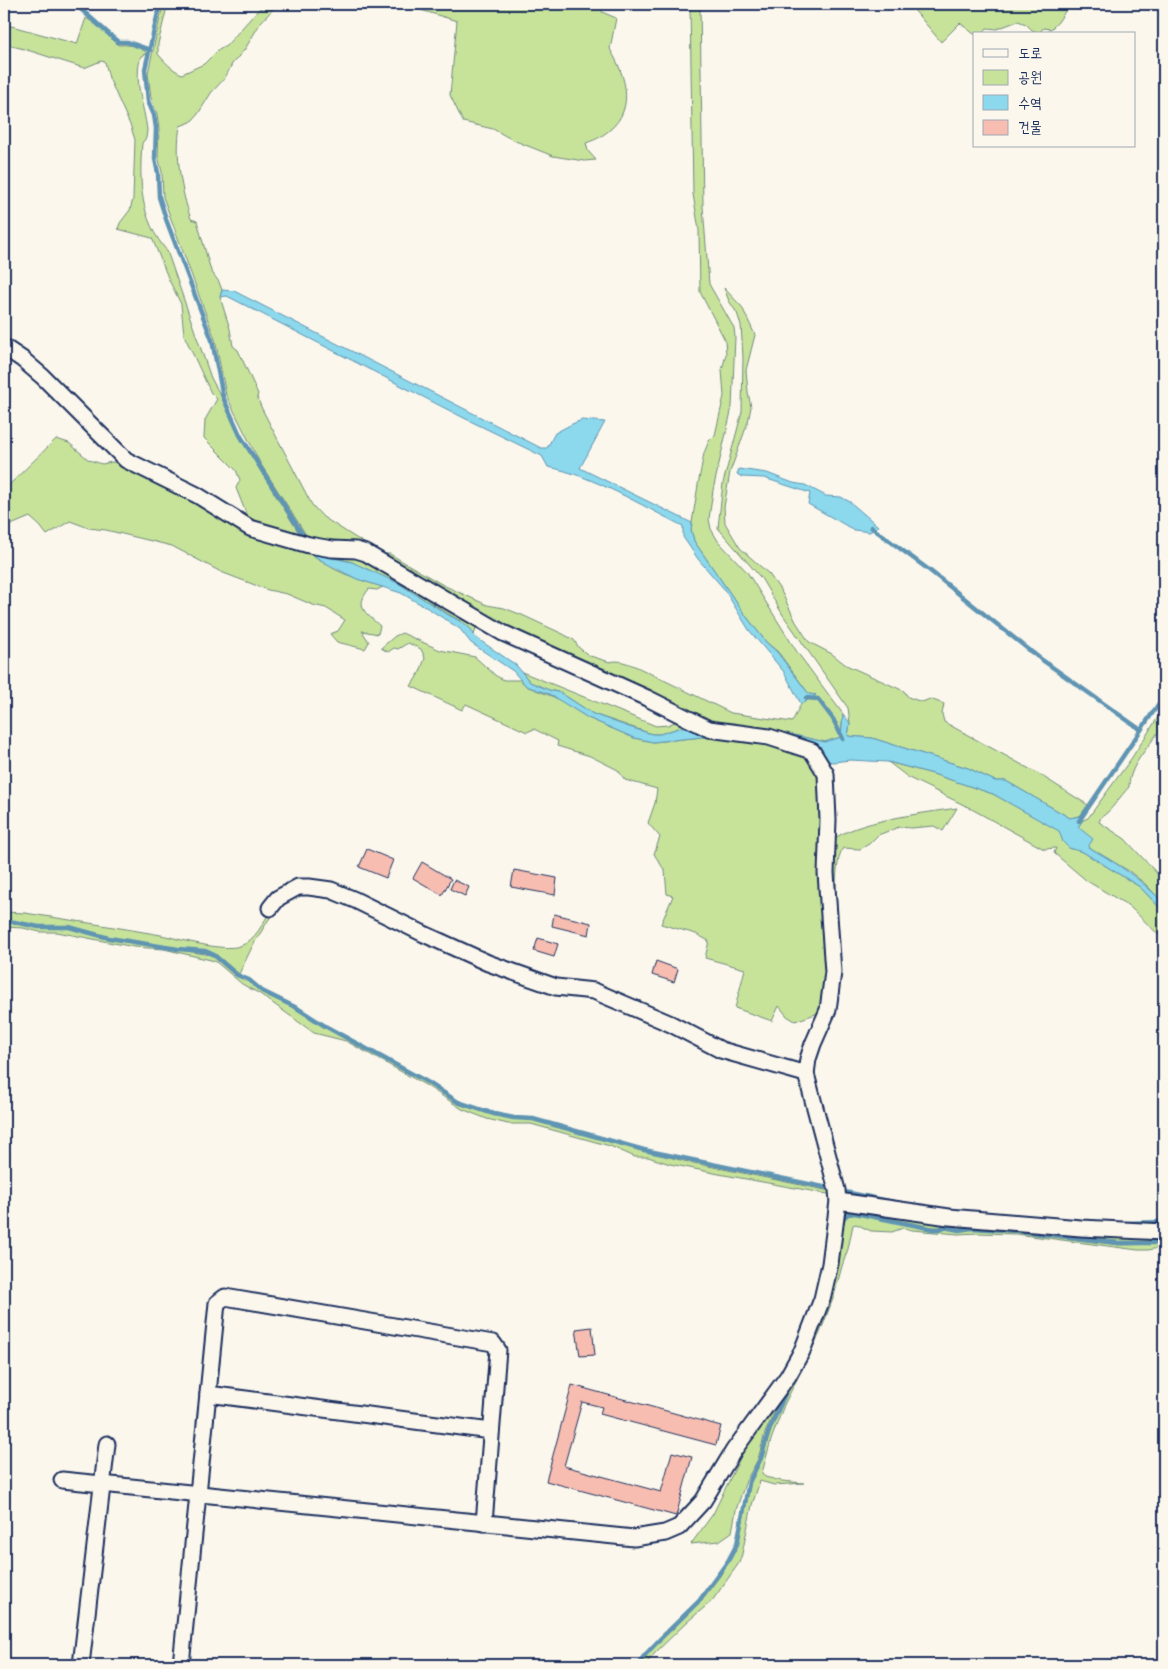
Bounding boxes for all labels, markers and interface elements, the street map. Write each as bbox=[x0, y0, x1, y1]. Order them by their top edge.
legend bbox=[973, 32, 1136, 148]
text: 도로 bbox=[1018, 44, 1042, 63]
text: 공원 bbox=[1018, 68, 1042, 87]
text: 수역 bbox=[1018, 94, 1042, 113]
text: 건물 bbox=[1018, 118, 1042, 137]

